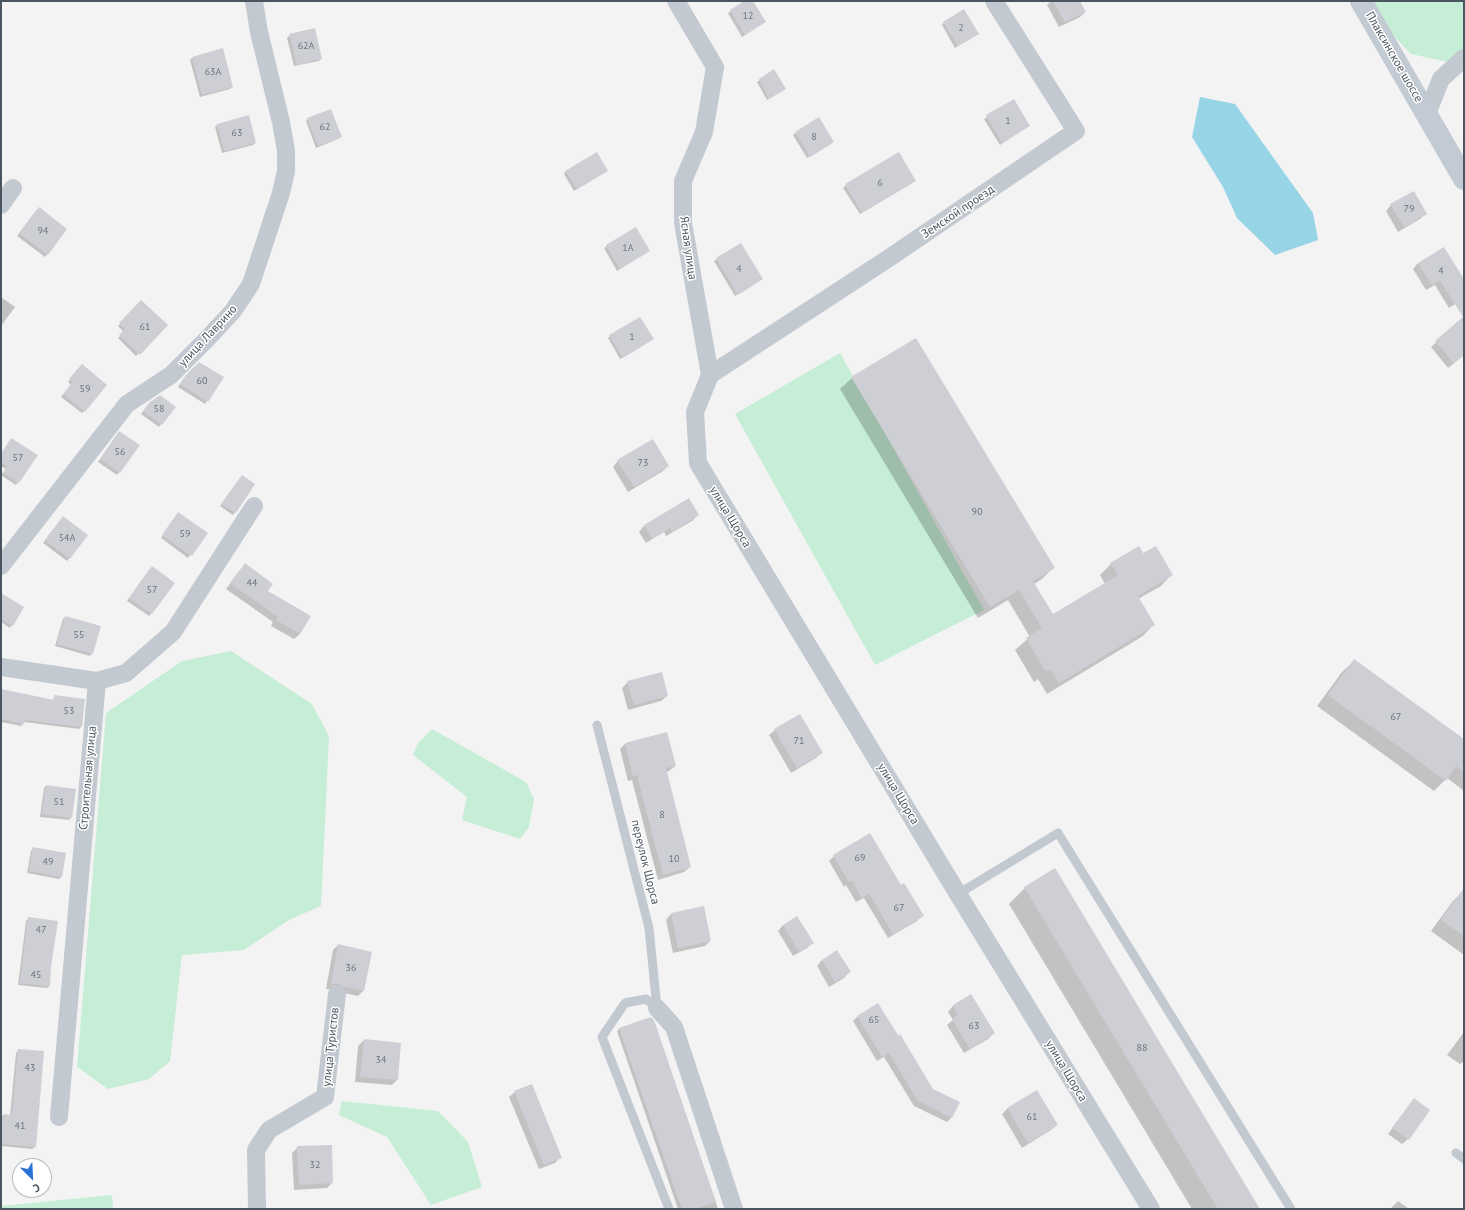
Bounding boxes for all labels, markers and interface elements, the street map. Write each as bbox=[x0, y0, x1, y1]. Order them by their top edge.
street label: Плаксинское шоссе bbox=[1362, 9, 1426, 105]
house number: 12 bbox=[743, 10, 753, 22]
house number: 2 bbox=[958, 22, 964, 34]
house number: 62А bbox=[298, 40, 314, 52]
house number: 63А bbox=[205, 66, 221, 78]
house number: 1 bbox=[1005, 115, 1011, 127]
house number: 62 bbox=[320, 121, 330, 133]
house number: 63 bbox=[232, 127, 242, 139]
house number: 8 bbox=[811, 131, 817, 143]
house number: 6 bbox=[877, 177, 883, 189]
street label: Земской проезд bbox=[919, 182, 997, 242]
house number: 79 bbox=[1404, 203, 1414, 215]
street label: Ясная улица bbox=[676, 215, 700, 281]
house number: 94 bbox=[38, 225, 48, 237]
house number: 1А bbox=[622, 242, 634, 254]
house number: 4 bbox=[736, 263, 742, 275]
house number: 4 bbox=[1438, 265, 1444, 277]
street label: улица Лаврино bbox=[176, 302, 240, 370]
house number: 61 bbox=[140, 321, 150, 333]
house number: 1 bbox=[629, 331, 635, 343]
house number: 60 bbox=[197, 375, 207, 387]
house number: 59 bbox=[80, 383, 90, 395]
house number: 58 bbox=[154, 403, 164, 415]
house number: 56 bbox=[115, 446, 125, 458]
house number: 57 bbox=[13, 452, 23, 464]
house number: 73 bbox=[638, 457, 648, 469]
street label: улица Щорса bbox=[706, 484, 754, 550]
house number: 90 bbox=[972, 506, 982, 518]
house number: 59 bbox=[180, 528, 190, 540]
house number: 54А bbox=[59, 532, 75, 544]
house number: 44 bbox=[247, 577, 257, 589]
house number: 57 bbox=[147, 584, 157, 596]
house number: 55 bbox=[74, 629, 84, 641]
house number: 53 bbox=[64, 705, 74, 717]
house number: 67 bbox=[1391, 711, 1401, 723]
street label: Строительная улица bbox=[76, 725, 100, 831]
house number: 71 bbox=[794, 735, 804, 747]
street label: улица Щорса bbox=[874, 761, 922, 827]
house number: 51 bbox=[54, 796, 64, 808]
house number: 8 bbox=[659, 809, 665, 821]
street label: переулок Щорса bbox=[628, 818, 662, 906]
house number: 69 bbox=[855, 852, 865, 864]
house number: 10 bbox=[669, 853, 679, 865]
house number: 49 bbox=[43, 856, 53, 868]
house number: 67 bbox=[894, 902, 904, 914]
house number: 47 bbox=[36, 924, 46, 936]
house number: 36 bbox=[346, 962, 356, 974]
house number: 45 bbox=[31, 969, 41, 981]
street label: улица Туристов bbox=[320, 1007, 342, 1087]
house number: 65 bbox=[869, 1014, 879, 1026]
house number: 63 bbox=[969, 1020, 979, 1032]
street label: улица Щорса bbox=[1042, 1038, 1090, 1104]
house number: 88 bbox=[1137, 1042, 1147, 1054]
house number: 34 bbox=[376, 1054, 386, 1066]
house number: 43 bbox=[25, 1062, 35, 1074]
house number: 61 bbox=[1027, 1111, 1037, 1123]
house number: 41 bbox=[15, 1120, 25, 1132]
north arrow bbox=[12, 1158, 52, 1198]
house number: 32 bbox=[310, 1159, 320, 1171]
text: С bbox=[31, 1180, 42, 1196]

